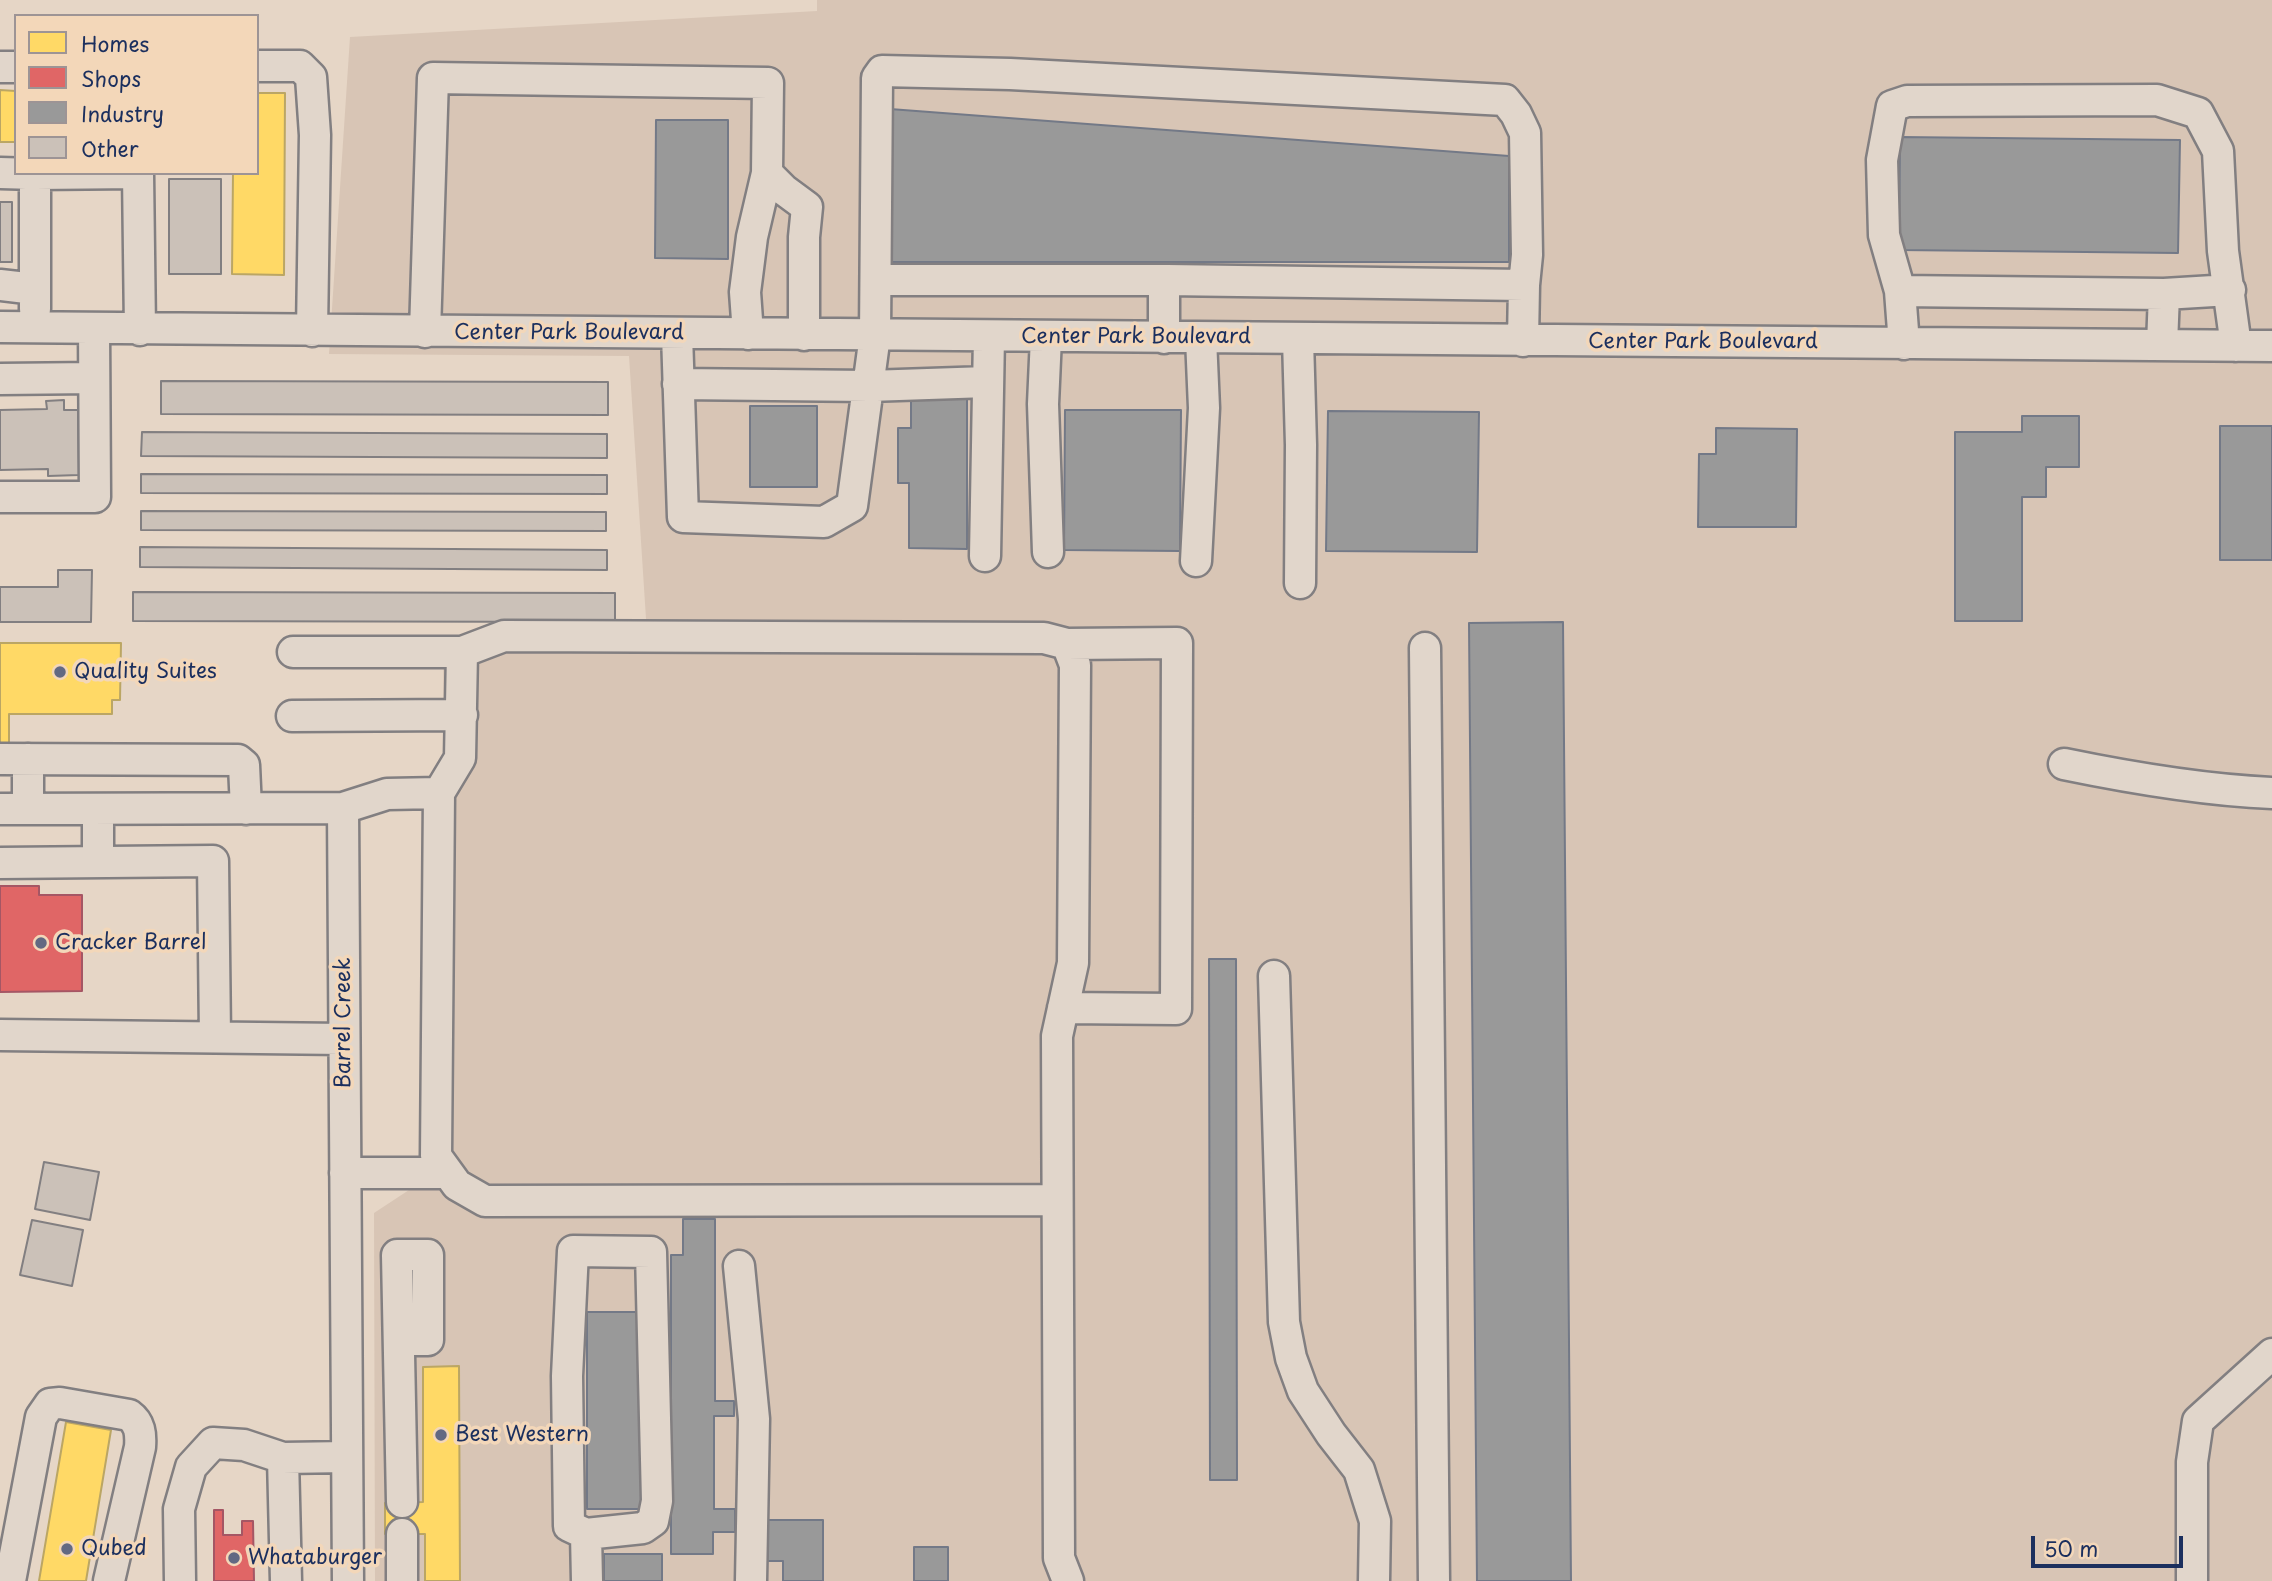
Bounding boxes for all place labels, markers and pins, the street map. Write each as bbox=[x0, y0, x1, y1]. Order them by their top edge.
place label: Quality Suites bbox=[74, 659, 217, 685]
marker: Quality Suites bbox=[52, 664, 68, 680]
place label: Cracker Barrel bbox=[55, 930, 206, 956]
marker: Cracker Barrel bbox=[33, 935, 49, 951]
place label: Best Western bbox=[455, 1422, 589, 1448]
marker: Best Western bbox=[433, 1427, 449, 1443]
place label: Qubed bbox=[81, 1536, 147, 1562]
marker: Qubed bbox=[59, 1541, 75, 1557]
place label: Whataburger bbox=[248, 1545, 382, 1571]
marker: Whataburger bbox=[226, 1550, 242, 1566]

